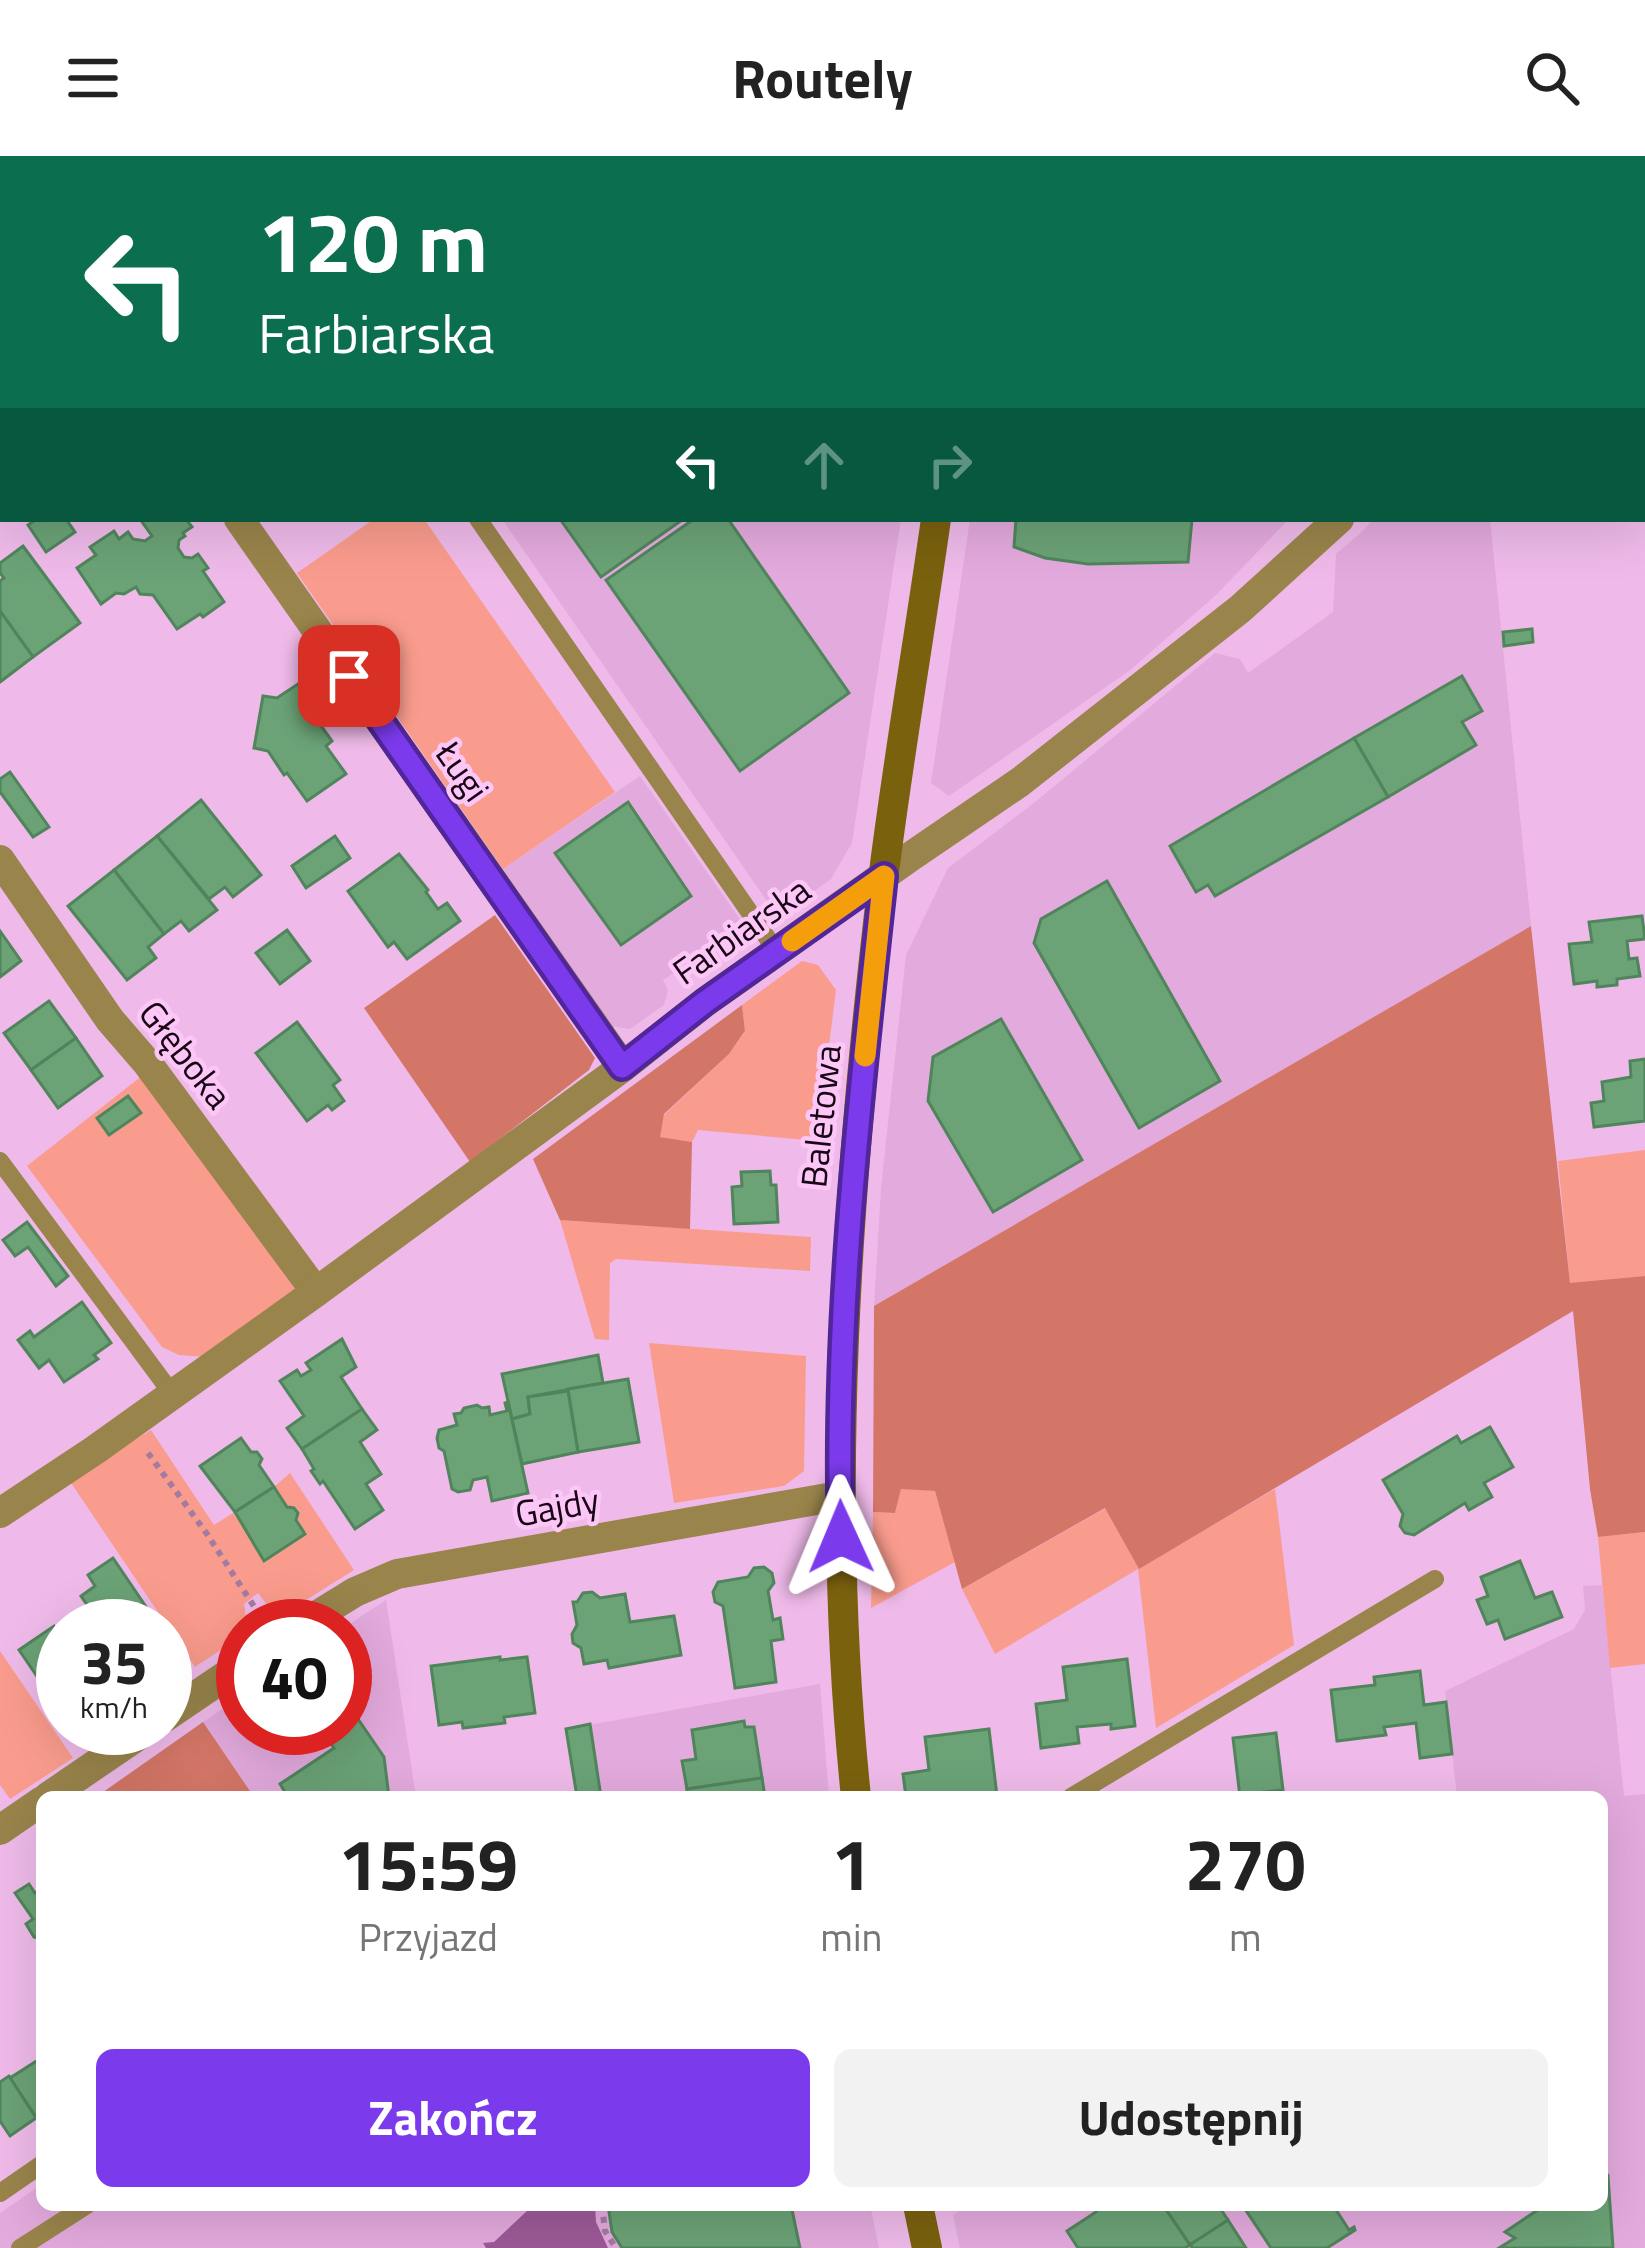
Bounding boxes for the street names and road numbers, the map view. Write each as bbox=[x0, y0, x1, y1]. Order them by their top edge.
street label: Ługi bbox=[422, 729, 504, 812]
street label: Farbiarska bbox=[661, 862, 821, 998]
street label: Głęboka bbox=[126, 988, 246, 1120]
street label: Baletowa bbox=[785, 1042, 855, 1190]
street label: Gajdy bbox=[511, 1472, 603, 1540]

